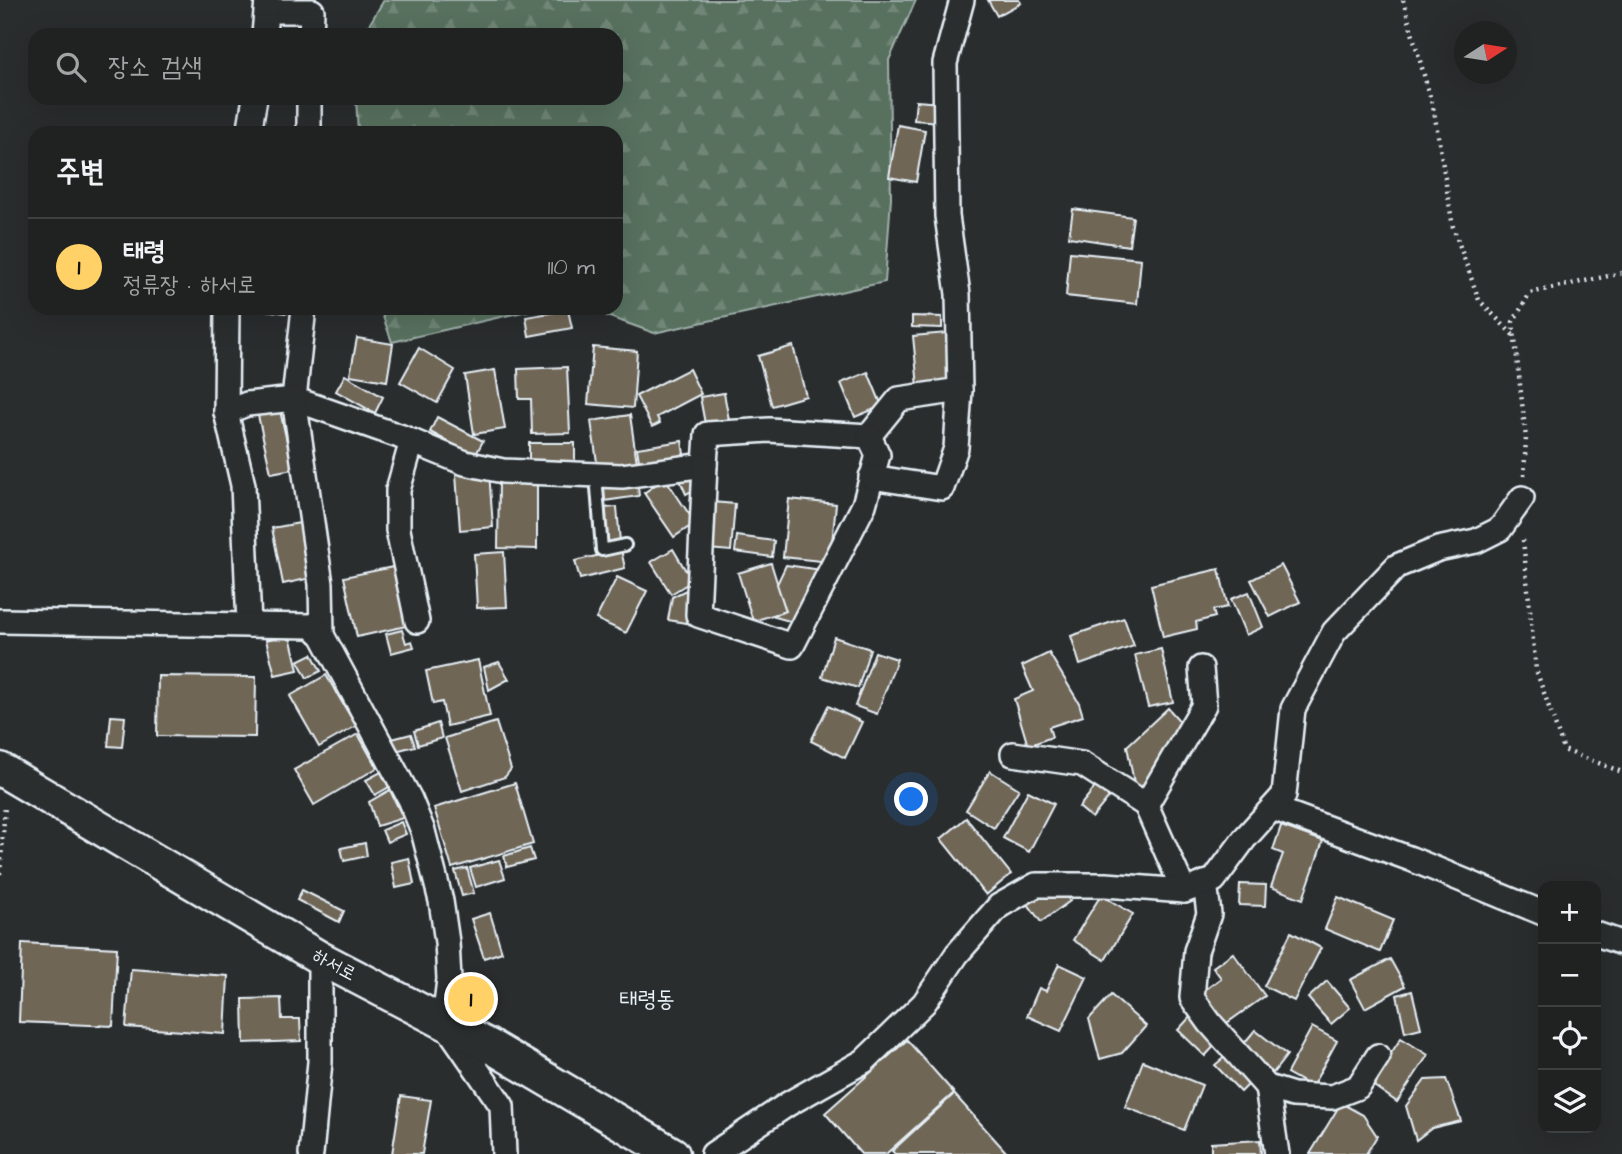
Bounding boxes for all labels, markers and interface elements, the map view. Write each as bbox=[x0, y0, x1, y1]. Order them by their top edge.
north arrow bbox=[1454, 21, 1517, 84]
search box bbox=[28, 28, 623, 105]
icon: search bbox=[52, 48, 90, 86]
text: 장소 검색 bbox=[108, 49, 202, 85]
text: 주변 bbox=[56, 151, 104, 193]
text: 태령 bbox=[123, 233, 165, 269]
text: 1 bbox=[78, 251, 80, 283]
text: 110 m bbox=[547, 251, 595, 283]
text: 정류장 · 하서로 bbox=[123, 269, 256, 301]
your location bbox=[894, 782, 928, 816]
map controls bbox=[1538, 881, 1601, 1133]
button: + bbox=[1538, 881, 1601, 944]
street label: 하서로 bbox=[307, 942, 361, 988]
button: − bbox=[1538, 944, 1601, 1007]
pin: 1 bbox=[448, 973, 494, 1025]
district label: 태령동 bbox=[619, 983, 675, 1015]
button: locate bbox=[1538, 1007, 1601, 1070]
button: layers bbox=[1538, 1070, 1601, 1133]

